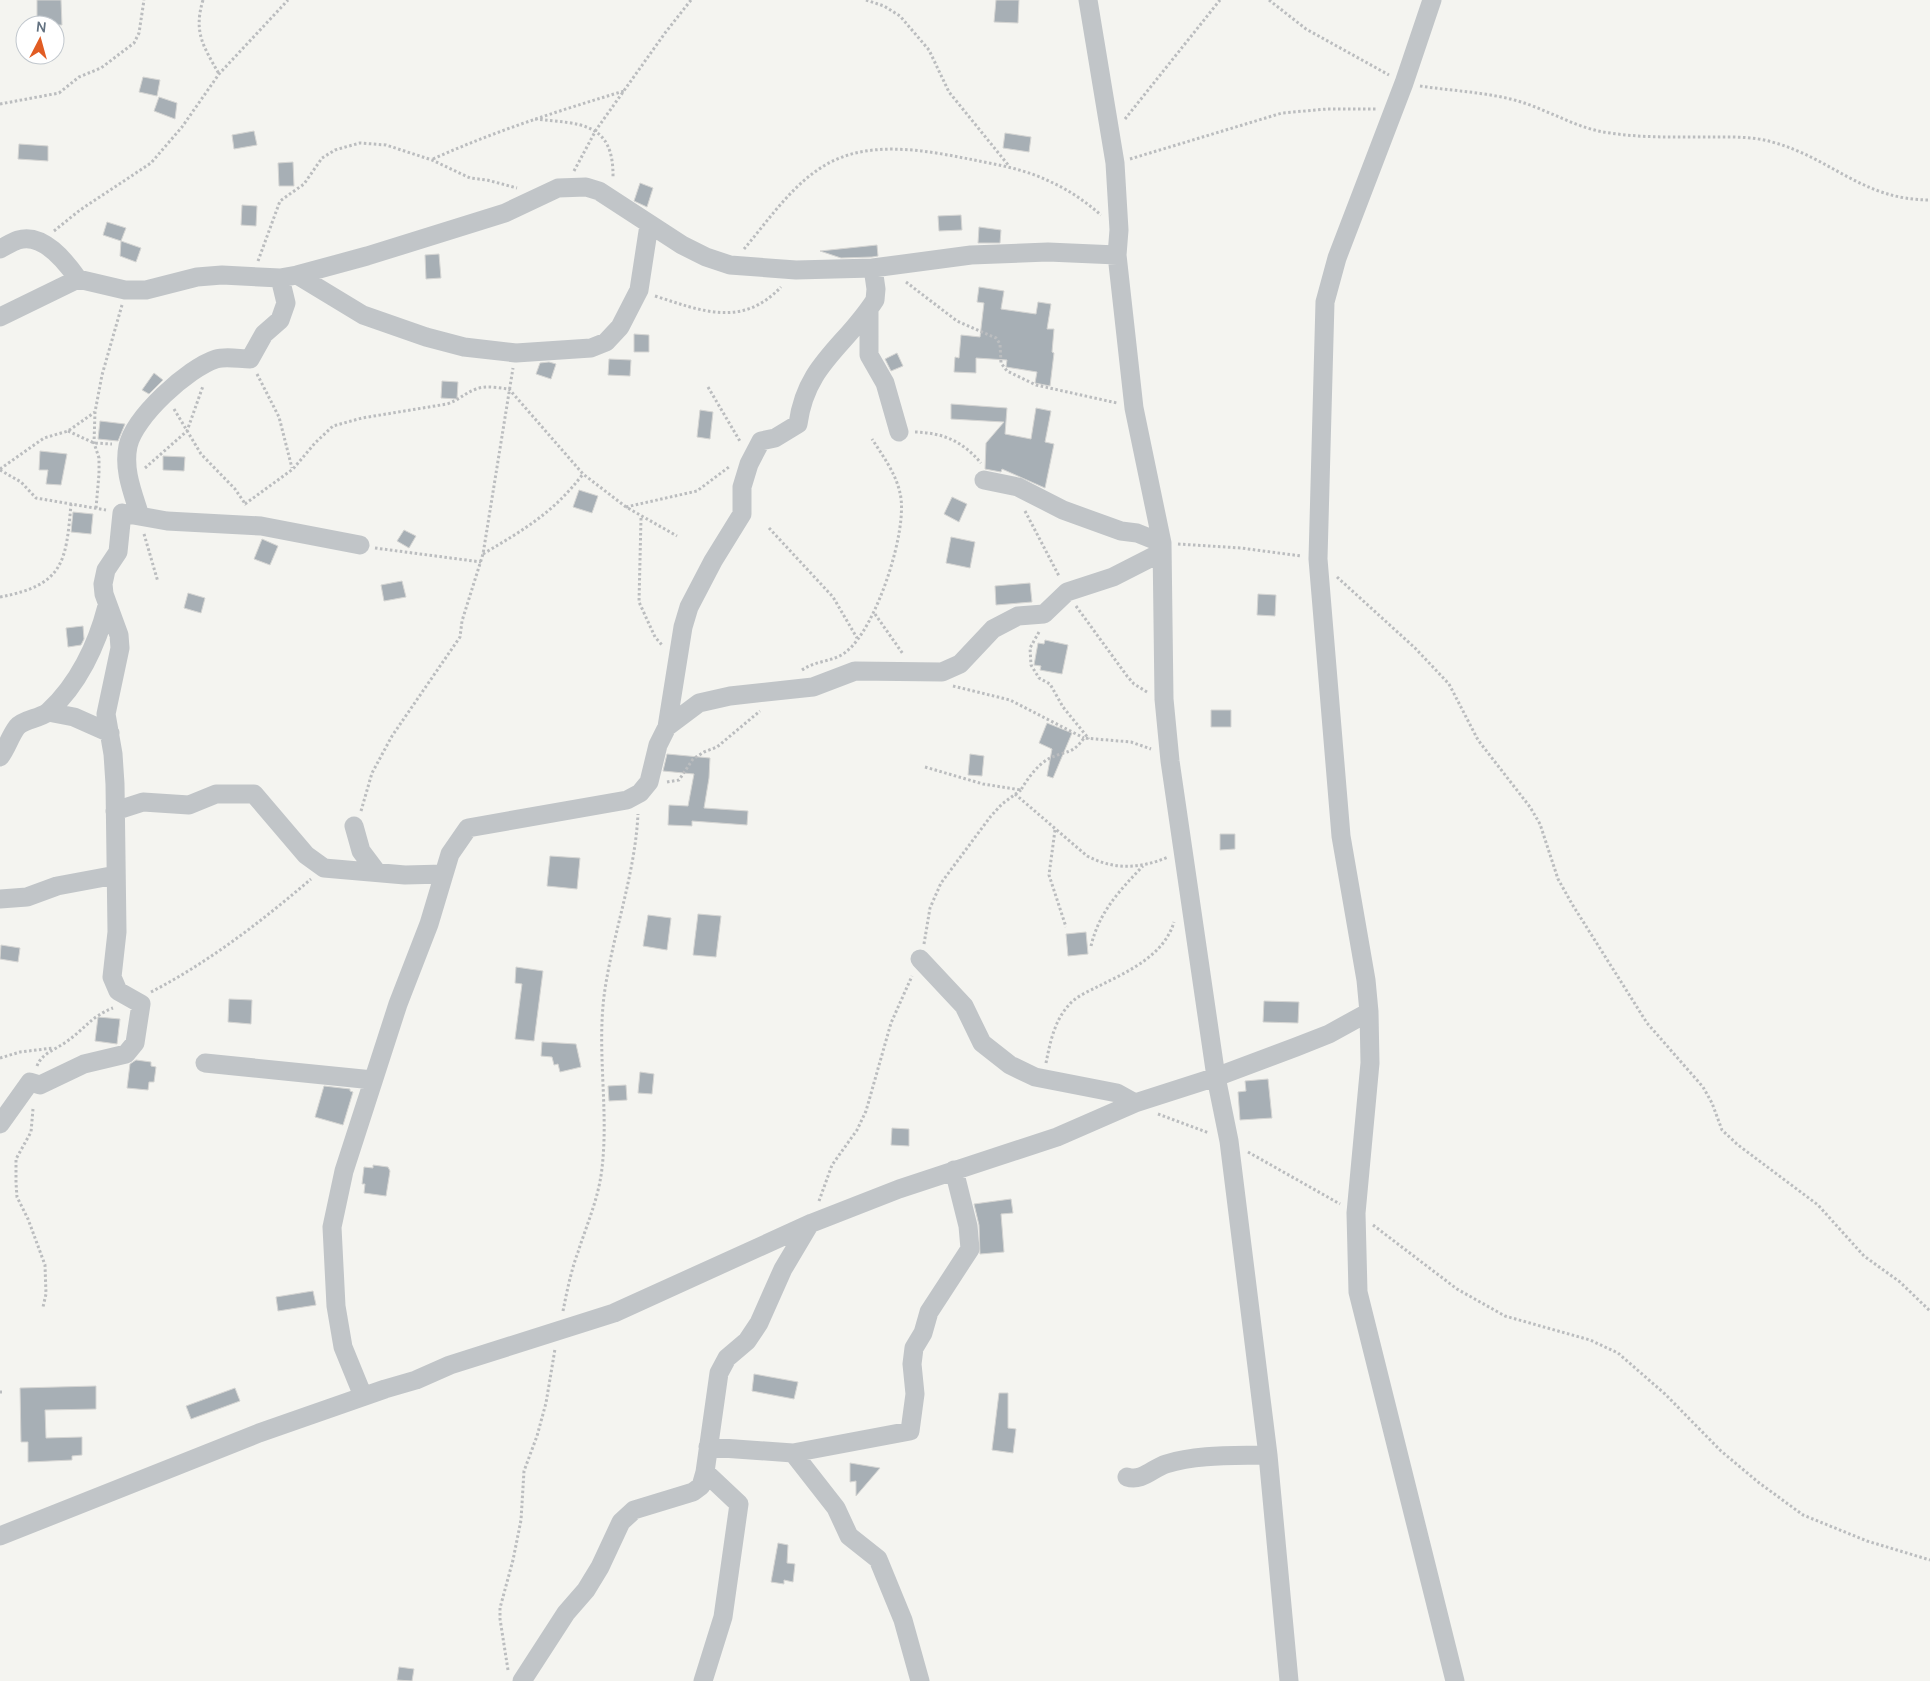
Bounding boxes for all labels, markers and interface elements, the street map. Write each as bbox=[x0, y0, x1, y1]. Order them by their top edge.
north arrow bbox=[15, 15, 65, 65]
text: N bbox=[35, 17, 47, 37]

